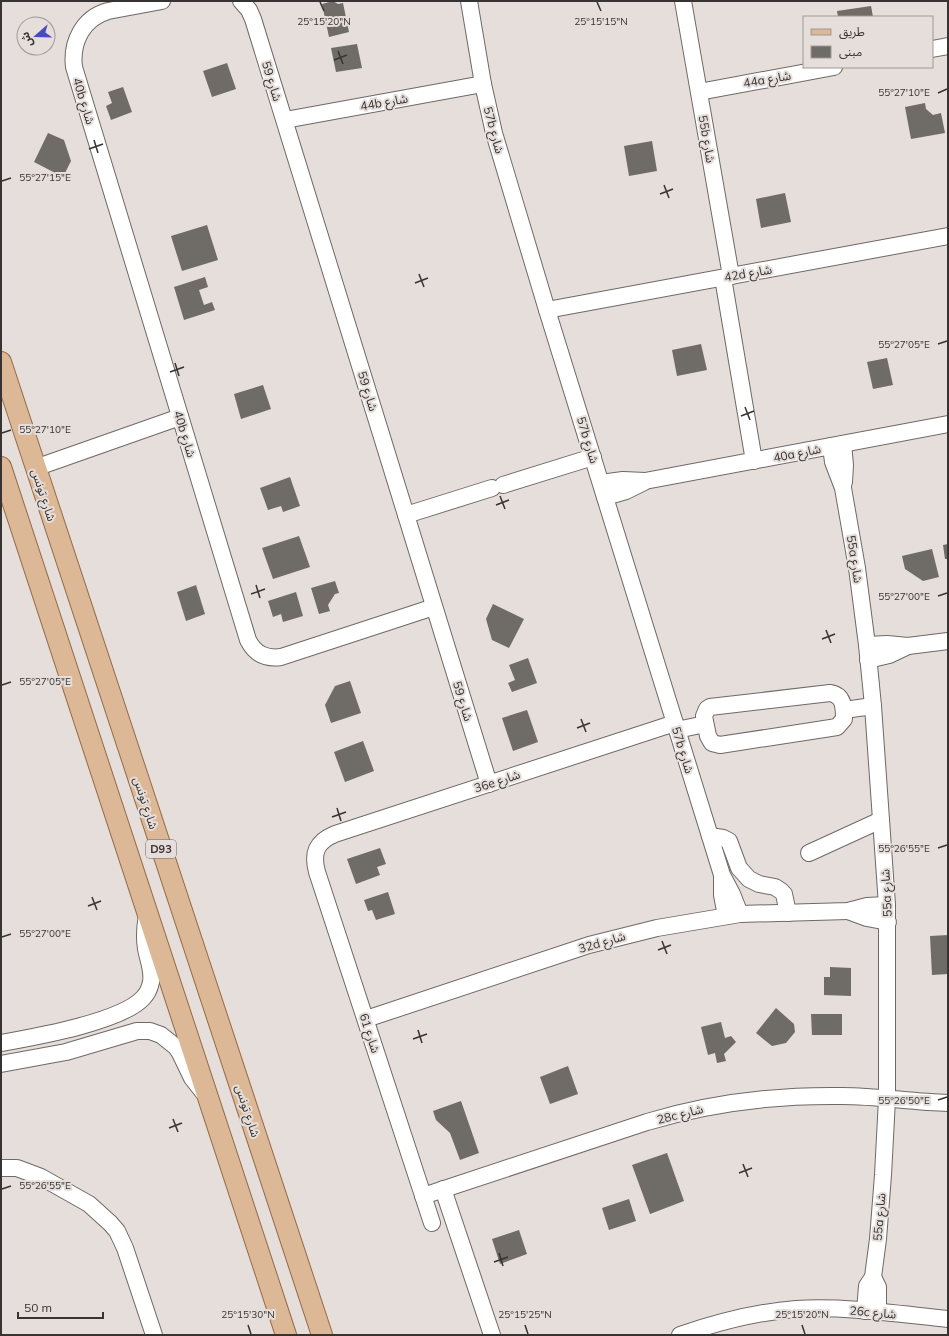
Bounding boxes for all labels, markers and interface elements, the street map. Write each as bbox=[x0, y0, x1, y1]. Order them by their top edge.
text: 25°15'20"N bbox=[297, 15, 351, 28]
text: 25°15'15"N bbox=[574, 15, 628, 28]
north arrow bbox=[16, 16, 56, 56]
legend bbox=[803, 16, 933, 68]
text: طريق bbox=[839, 24, 865, 40]
text: ش bbox=[17, 30, 36, 49]
text: مبنى bbox=[839, 44, 862, 59]
street label: شارع 59 bbox=[257, 59, 285, 103]
street label: 44a شارع bbox=[742, 67, 792, 93]
street label: 40b شارع bbox=[68, 76, 98, 127]
text: 55°27'10"E bbox=[878, 86, 930, 99]
street label: 44b شارع bbox=[359, 90, 409, 116]
street label: 57b شارع bbox=[479, 105, 507, 156]
street label: 55b شارع bbox=[693, 114, 719, 164]
text: 55°27'15"E bbox=[19, 171, 71, 184]
street label: 42d شارع bbox=[723, 261, 773, 287]
text: 55°27'05"E bbox=[878, 338, 930, 351]
street label: شارع 59 bbox=[353, 369, 381, 413]
street label: 40b شارع bbox=[169, 409, 199, 460]
street label: 57b شارع bbox=[572, 415, 602, 466]
text: 55°27'10"E bbox=[19, 423, 71, 436]
street label: 40a شارع bbox=[772, 441, 822, 467]
street label: شارع تونس bbox=[27, 467, 60, 524]
street label: 55a شارع bbox=[842, 534, 866, 584]
text: 55°27'00"E bbox=[878, 590, 930, 603]
text: 55°27'05"E bbox=[19, 675, 71, 688]
street label: شارع 59 bbox=[448, 679, 476, 723]
street label: 57b شارع bbox=[667, 725, 697, 776]
street label: 36e شارع bbox=[472, 767, 523, 797]
street label: شارع تونس bbox=[129, 775, 162, 832]
road number: D93 bbox=[146, 840, 176, 858]
text: 55°26'55"E bbox=[878, 842, 930, 855]
street label: 55a شارع bbox=[877, 868, 897, 917]
text: 55°27'00"E bbox=[19, 927, 71, 940]
street label: 32d شارع bbox=[577, 928, 628, 958]
street label: شارع 61 bbox=[355, 1011, 383, 1055]
street label: شارع تونس bbox=[231, 1083, 264, 1140]
text: 55°26'50"E bbox=[878, 1094, 930, 1107]
street label: 28c شارع bbox=[655, 1101, 705, 1129]
text: 55°26'55"E bbox=[19, 1179, 71, 1192]
street label: 55a شارع bbox=[869, 1192, 891, 1242]
scale bar bbox=[18, 1294, 103, 1320]
text: 50 m bbox=[24, 1300, 52, 1315]
street label: 26c شارع bbox=[849, 1302, 897, 1324]
text: 25°15'30"N bbox=[221, 1308, 275, 1321]
text: 25°15'25"N bbox=[498, 1308, 552, 1321]
text: 25°15'20"N bbox=[775, 1308, 829, 1321]

